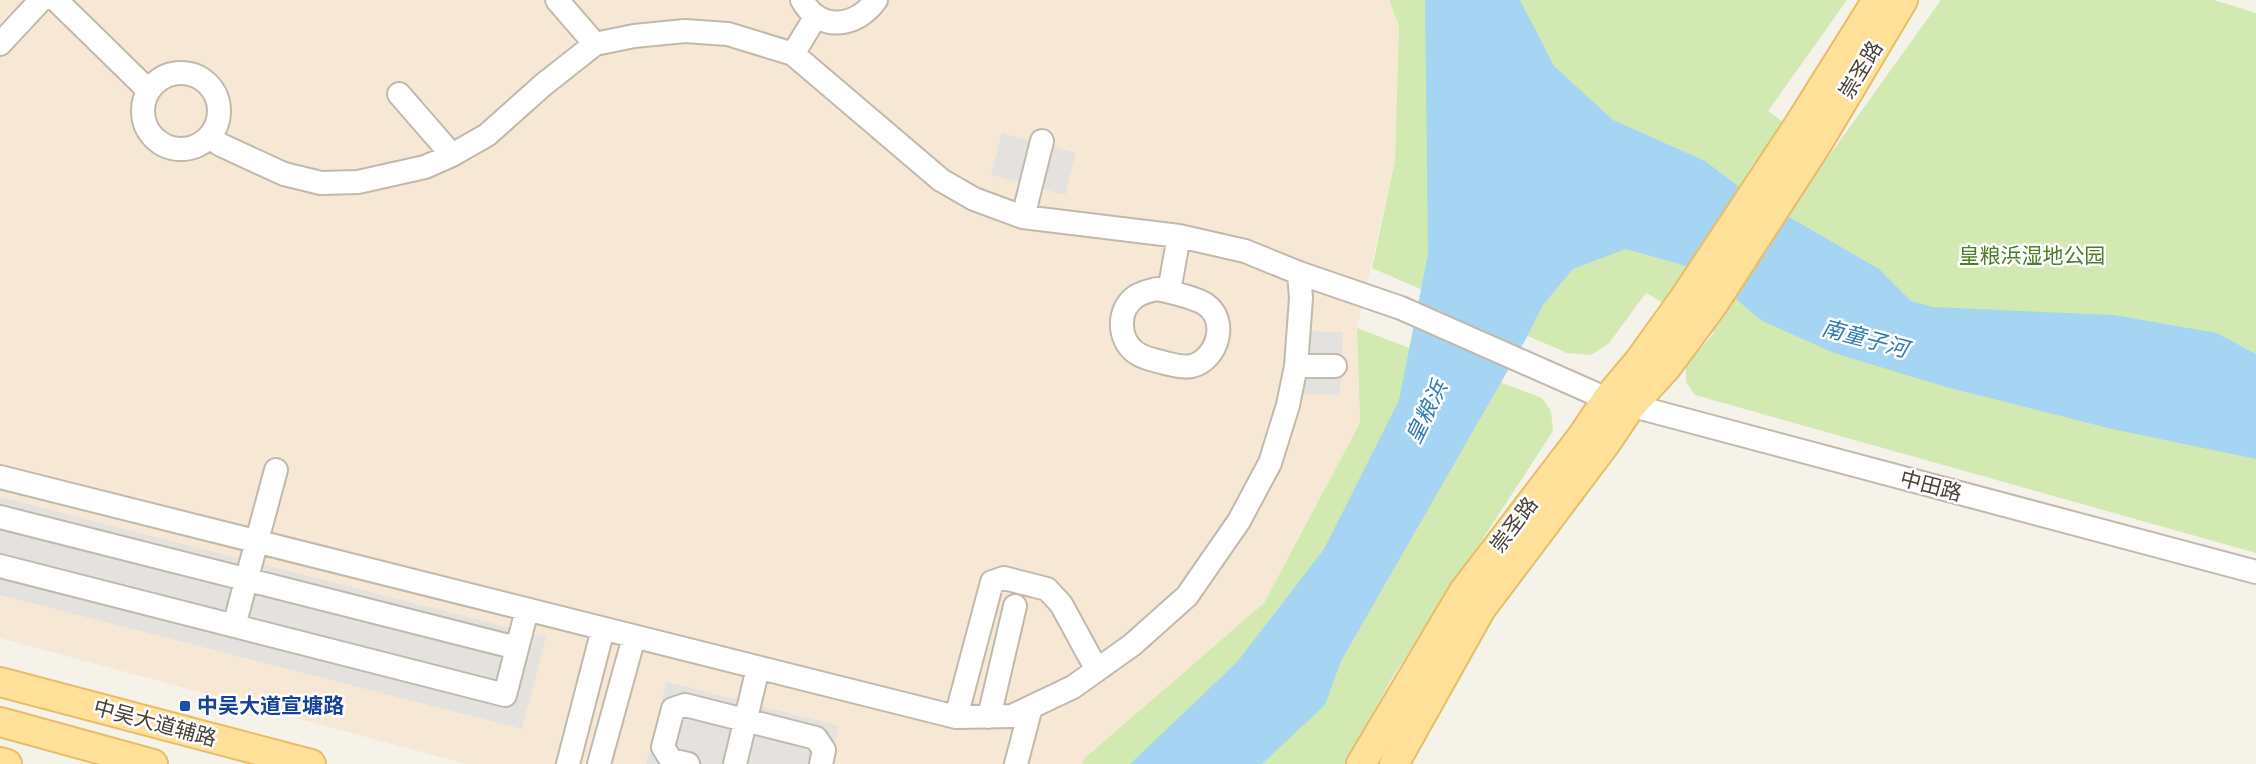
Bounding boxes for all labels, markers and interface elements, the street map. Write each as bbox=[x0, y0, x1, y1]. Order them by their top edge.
street label: 崇圣路 bbox=[1832, 35, 1890, 105]
park label: 皇粮浜湿地公园 bbox=[1959, 241, 2106, 271]
water label: 南童子河 bbox=[1818, 311, 1915, 366]
water label: 皇粮浜 bbox=[1397, 374, 1456, 449]
street label: 中田路 bbox=[1897, 463, 1965, 509]
street label: 崇圣路 bbox=[1483, 491, 1545, 559]
place label: 中吴大道宣塘路 bbox=[197, 691, 344, 721]
street label: 中吴大道辅路 bbox=[90, 692, 220, 754]
marker: 中吴大道宣塘路 bbox=[178, 699, 192, 713]

